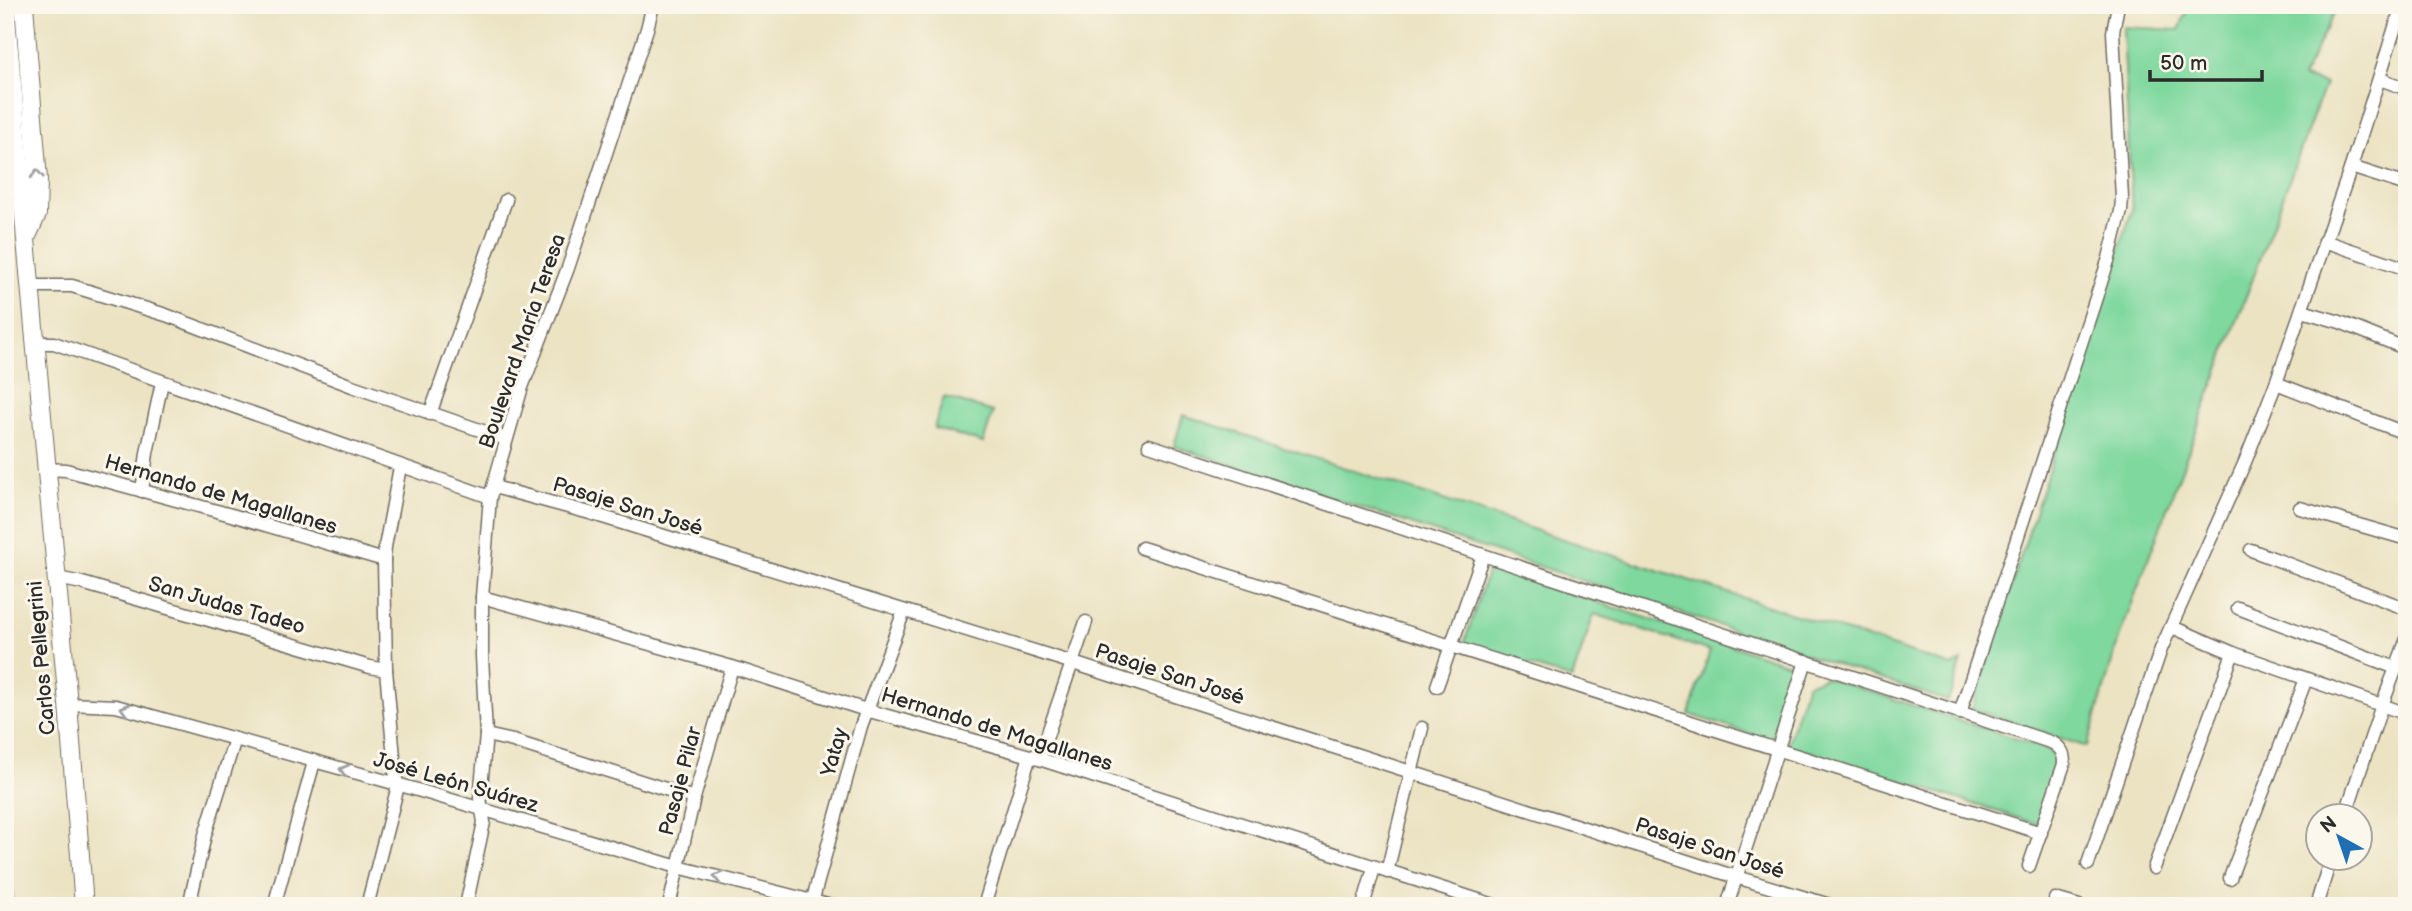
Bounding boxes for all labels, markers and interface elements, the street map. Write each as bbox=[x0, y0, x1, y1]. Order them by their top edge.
scale bar bbox=[2150, 38, 2262, 82]
text: 50 m bbox=[2160, 51, 2207, 76]
one-way arrow bbox=[30, 168, 45, 179]
street label: Boulevard María Teresa bbox=[474, 230, 571, 452]
street label: Hernando de Magallanes bbox=[102, 449, 340, 540]
street label: Pasaje San José bbox=[550, 472, 706, 541]
street label: San Judas Tadeo bbox=[146, 571, 308, 640]
street label: Carlos Pellegrini bbox=[22, 580, 61, 736]
street label: Pasaje San José bbox=[1092, 639, 1248, 711]
street label: Hernando de Magallanes bbox=[878, 682, 1116, 777]
one-way arrow bbox=[119, 702, 131, 717]
street label: Pasaje Pilar bbox=[654, 724, 707, 838]
street label: Yatay bbox=[815, 724, 853, 780]
street label: José León Suárez bbox=[371, 747, 542, 818]
one-way arrow bbox=[338, 763, 350, 778]
north arrow bbox=[2304, 802, 2374, 872]
text: N bbox=[2316, 812, 2342, 839]
street label: Pasaje San José bbox=[1632, 813, 1788, 885]
one-way arrow bbox=[712, 871, 724, 885]

